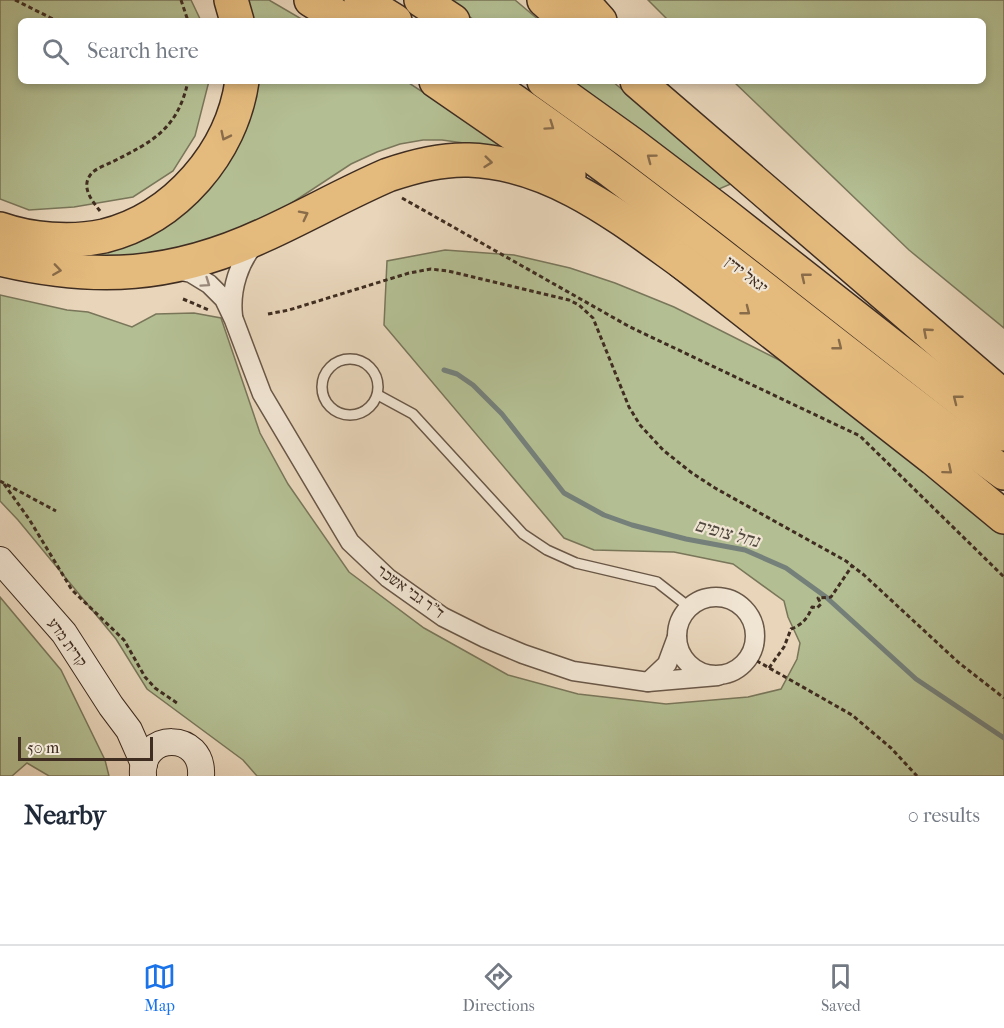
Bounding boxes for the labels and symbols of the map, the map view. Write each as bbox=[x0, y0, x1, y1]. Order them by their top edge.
one-way arrow bbox=[544, 119, 555, 130]
one-way arrow bbox=[221, 130, 232, 141]
one-way arrow bbox=[646, 154, 657, 165]
one-way arrow bbox=[484, 155, 493, 168]
one-way arrow bbox=[298, 210, 309, 222]
street label: יגאל ידין bbox=[722, 252, 772, 297]
one-way arrow bbox=[53, 264, 62, 276]
one-way arrow bbox=[801, 273, 812, 284]
one-way arrow bbox=[199, 275, 210, 286]
one-way arrow bbox=[739, 303, 750, 314]
one-way arrow bbox=[923, 328, 934, 339]
one-way arrow bbox=[831, 339, 842, 350]
one-way arrow bbox=[953, 395, 964, 406]
one-way arrow bbox=[941, 463, 952, 474]
water label: נחל צופים bbox=[692, 515, 763, 553]
street label: ד"ר גבי אשכר bbox=[373, 561, 448, 622]
street label: קרית מדע bbox=[43, 614, 92, 670]
scale bar bbox=[18, 734, 153, 762]

